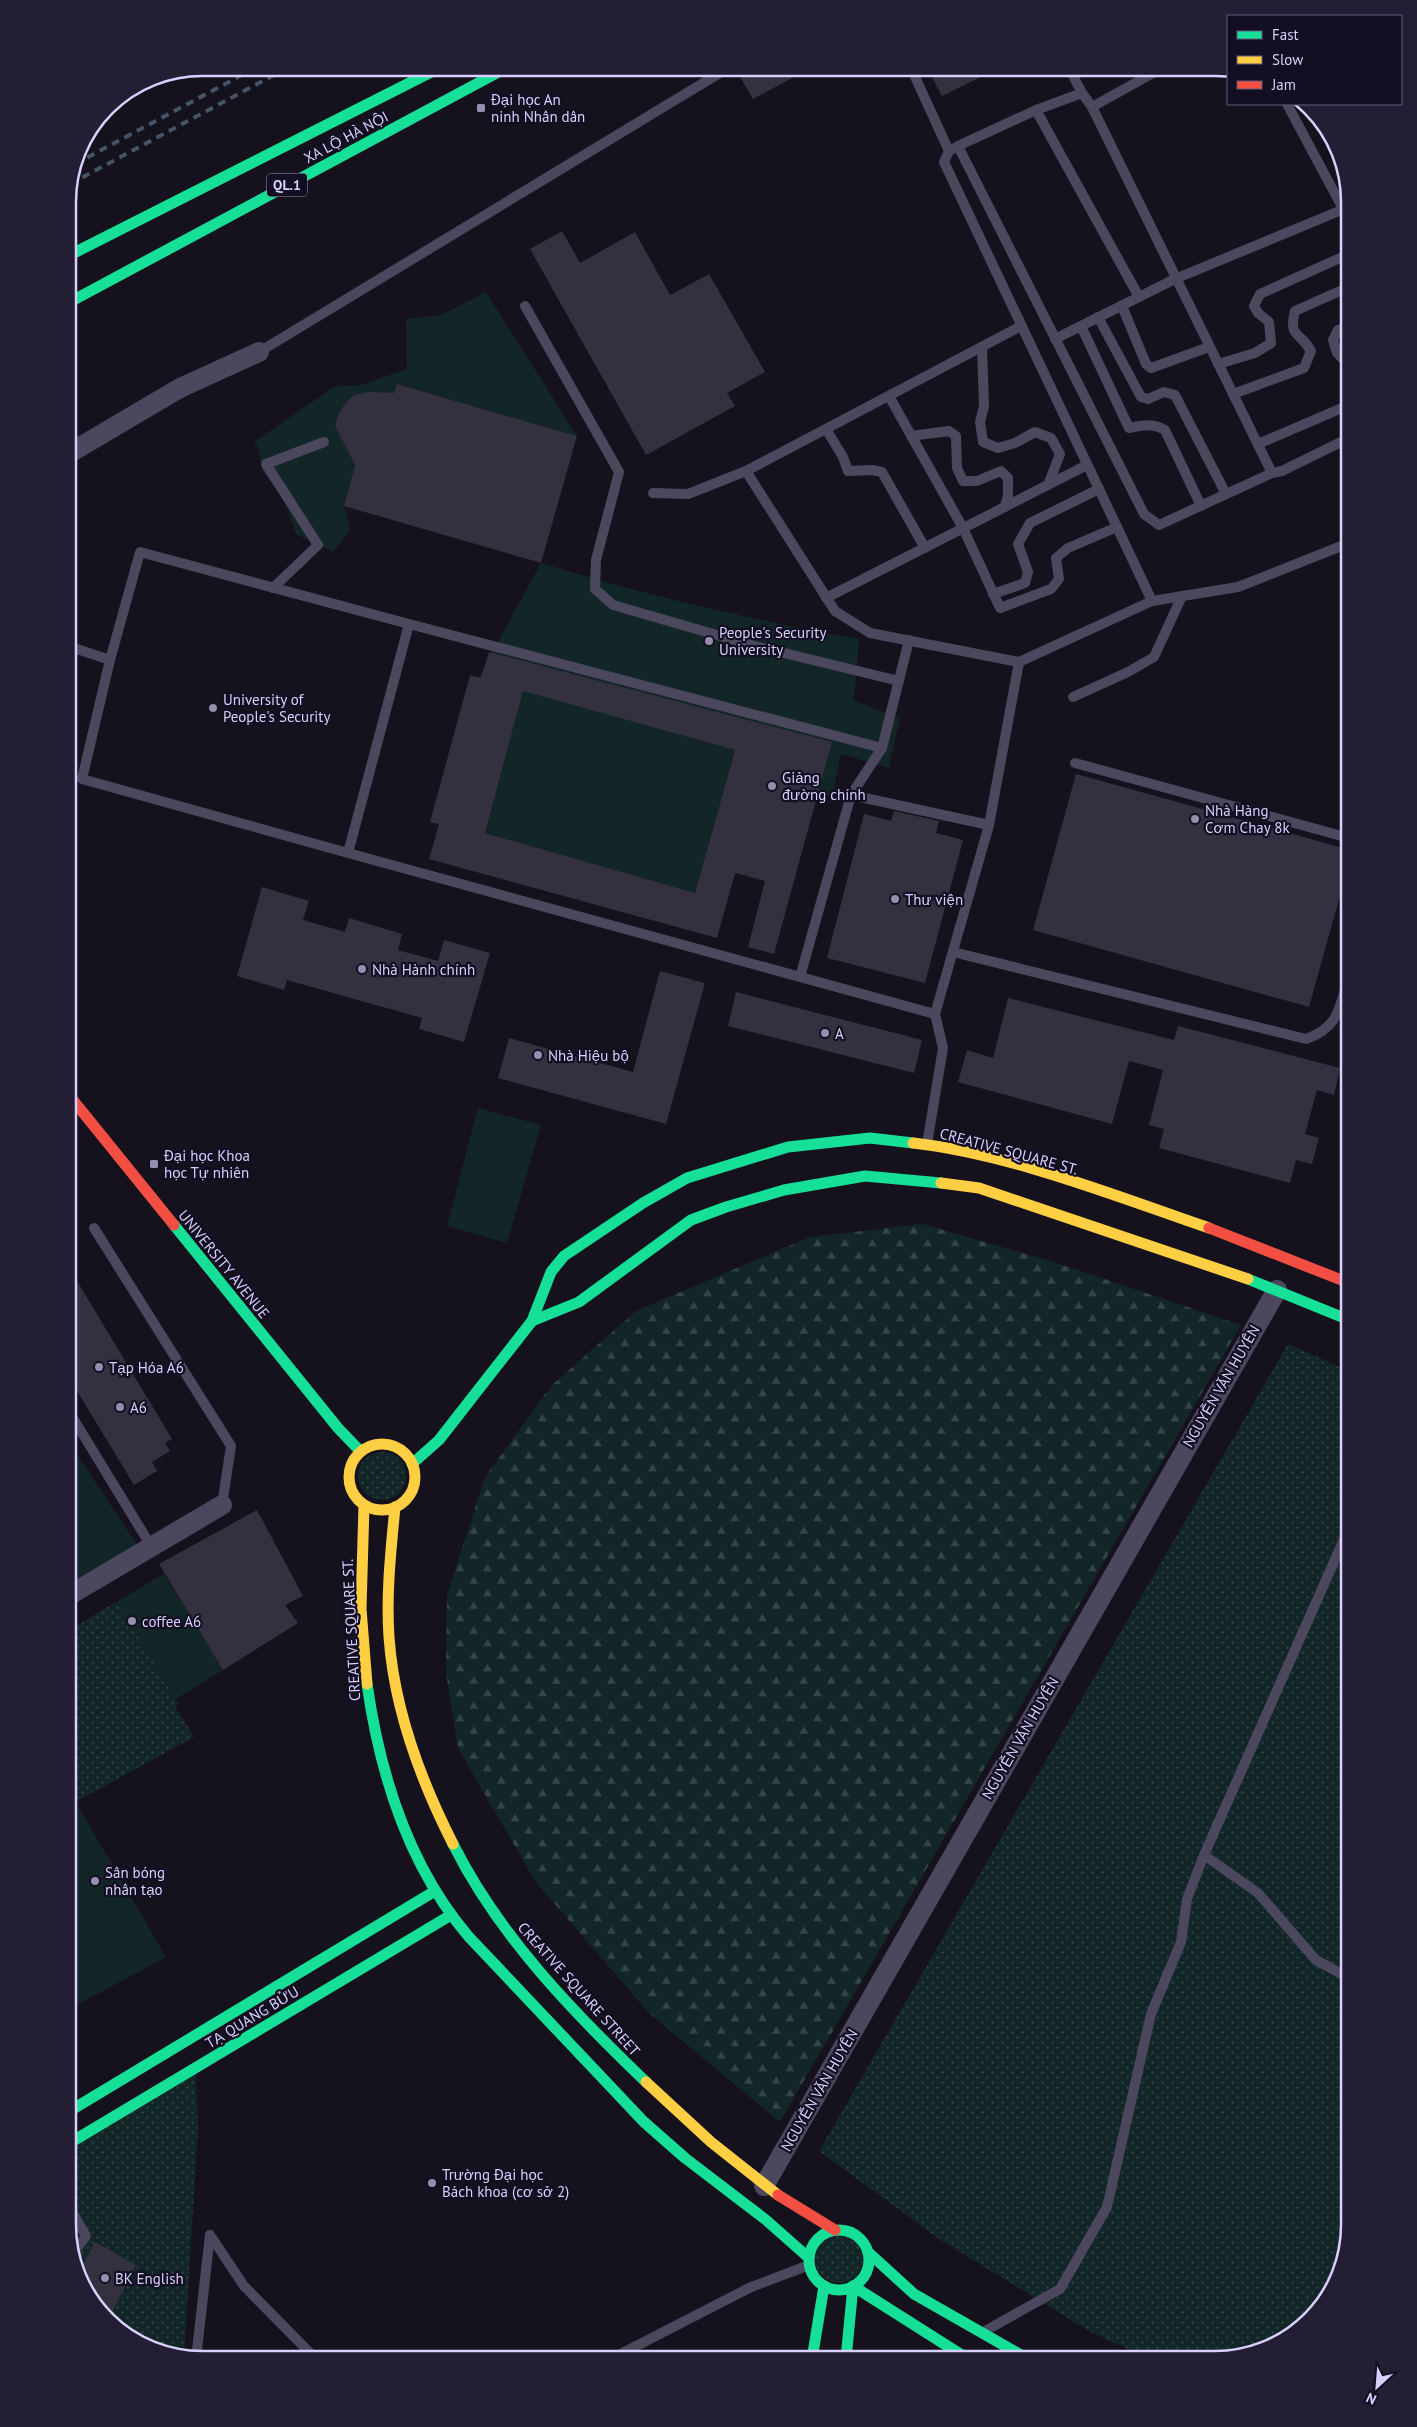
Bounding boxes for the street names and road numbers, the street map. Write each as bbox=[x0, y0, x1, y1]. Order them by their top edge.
street label: XA LỘ HÀ NỘI bbox=[301, 107, 391, 167]
road number: QL.1 bbox=[267, 174, 307, 196]
street label: CREATIVE SQUARE ST. bbox=[938, 1123, 1080, 1179]
street label: UNIVERSITY AVENUE bbox=[174, 1206, 274, 1322]
street label: NGUYỄN VĂN HUYÊN bbox=[1178, 1321, 1264, 1451]
street label: CREATIVE SQUARE ST. bbox=[338, 1558, 364, 1702]
street label: NGUYỄN VĂN HUYÊN bbox=[977, 1673, 1063, 1803]
street label: CREATIVE SQUARE STREET bbox=[514, 1918, 645, 2060]
street label: TẠ QUANG BỬU bbox=[202, 1982, 302, 2052]
street label: NGUYỄN VĂN HUYÊN bbox=[776, 2025, 862, 2155]

